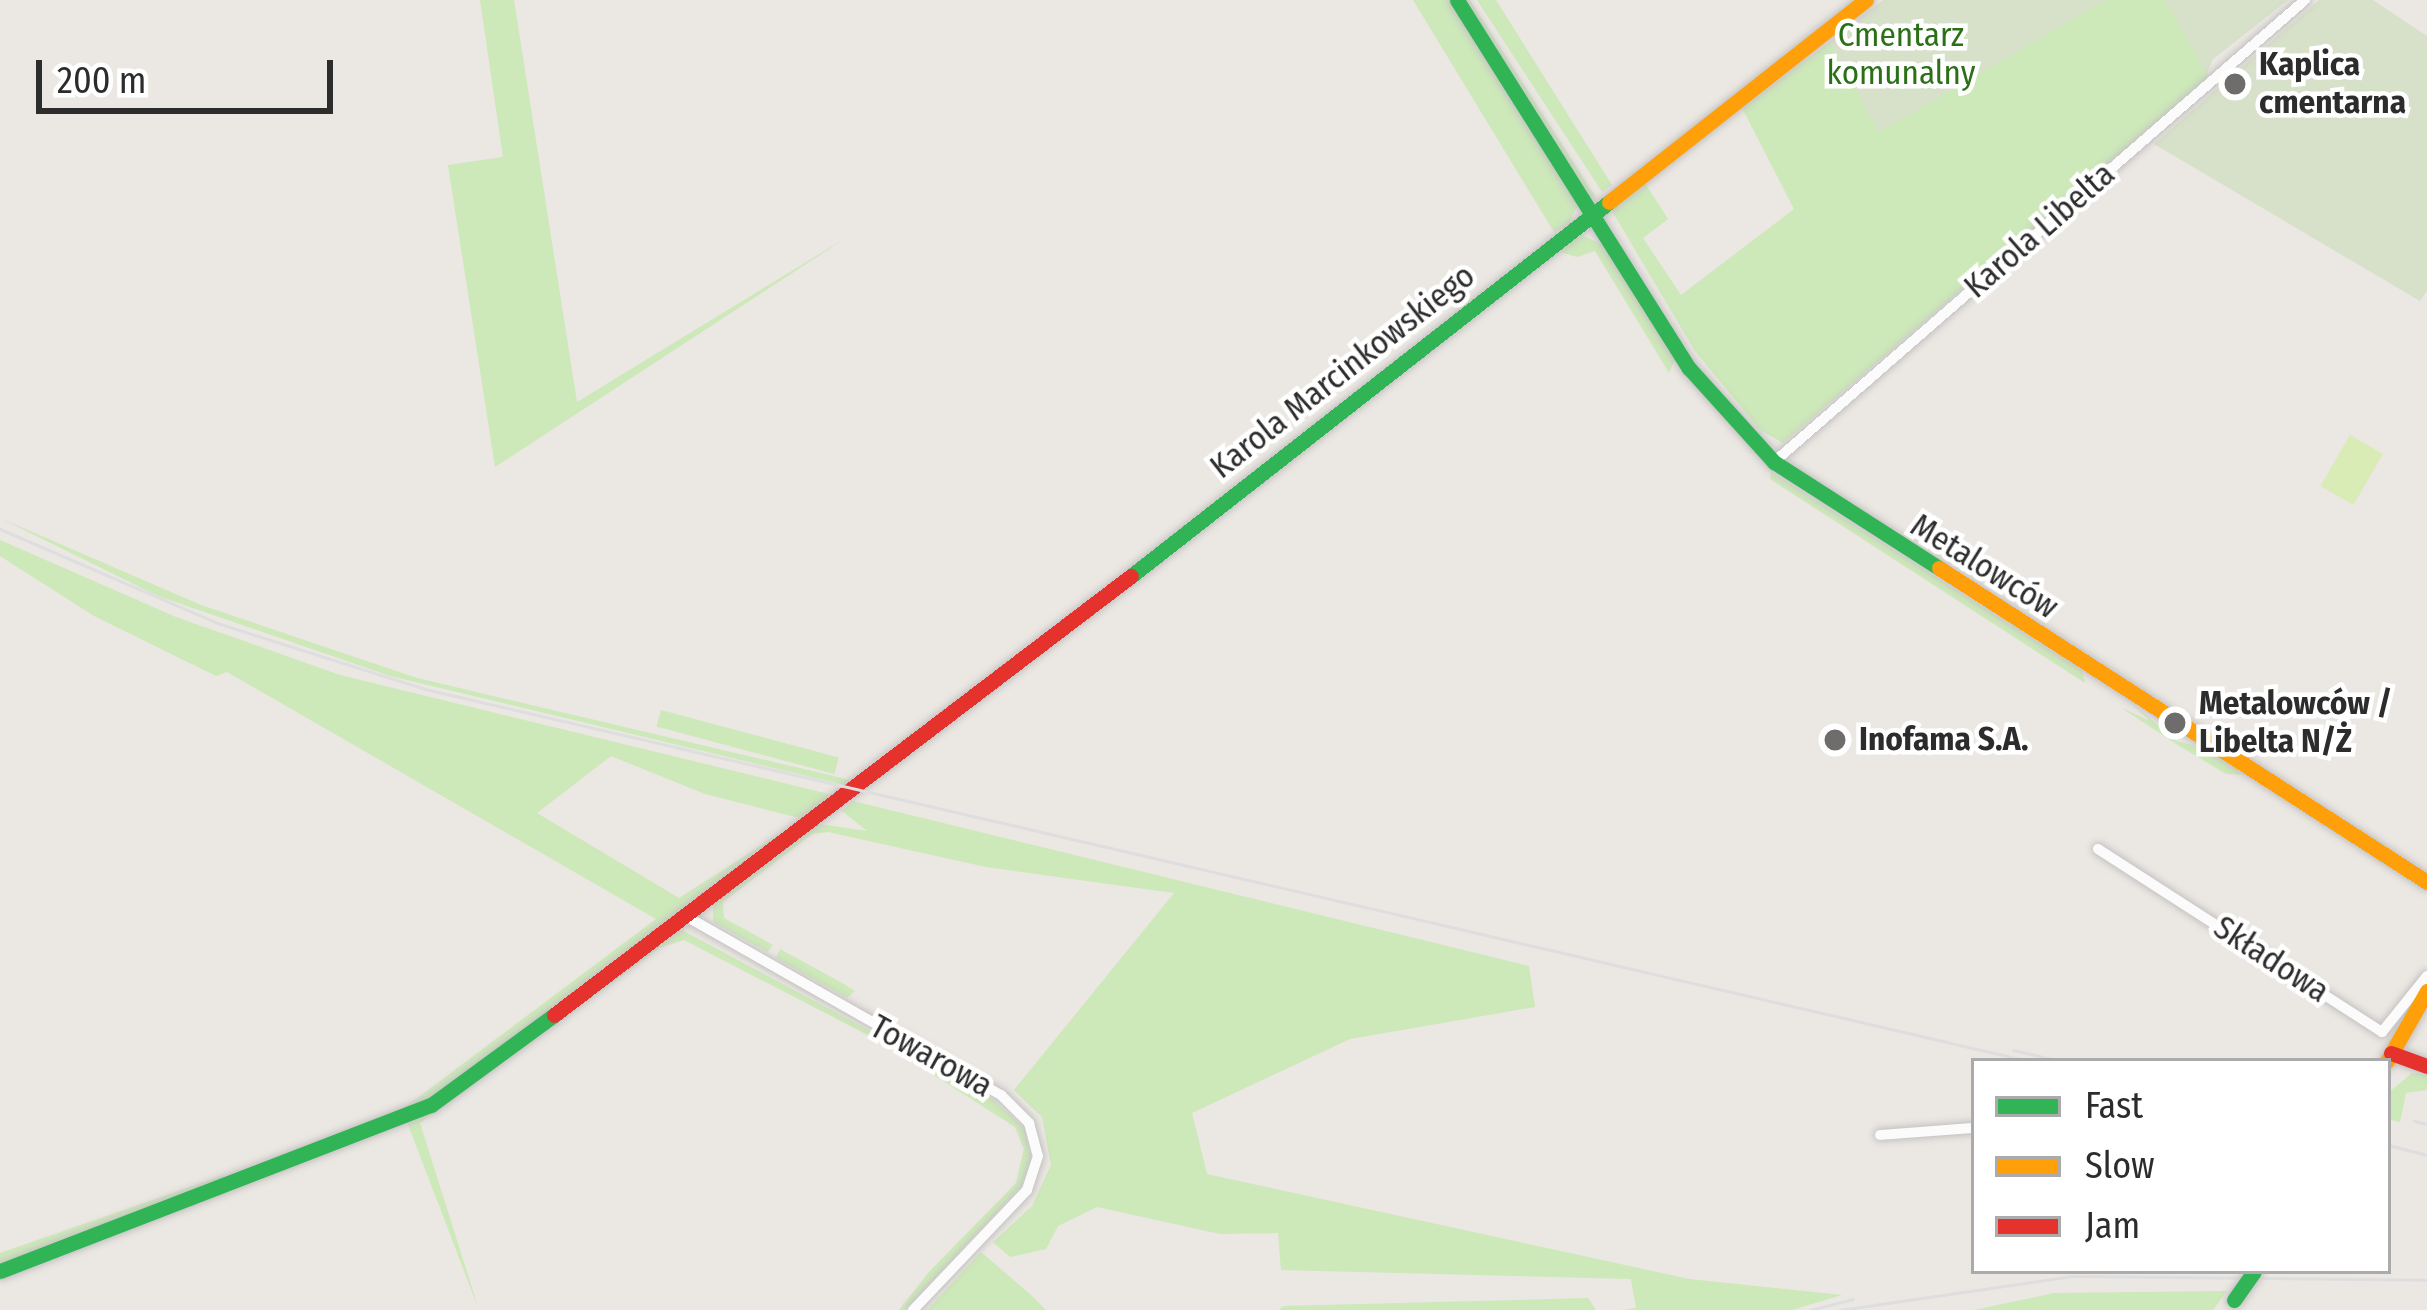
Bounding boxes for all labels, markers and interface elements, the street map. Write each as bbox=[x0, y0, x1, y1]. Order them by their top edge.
park label: Cmentarz komunalny bbox=[1827, 16, 1975, 94]
scale bar bbox=[42, 36, 339, 110]
place label: Kaplica cmentarna bbox=[2259, 45, 2406, 123]
text: 200 m bbox=[57, 59, 147, 103]
marker: Kaplica cmentarna bbox=[2222, 71, 2248, 97]
street label: Karola Libelta bbox=[1957, 155, 2123, 307]
street label: Karola Marcinkowskiego bbox=[1203, 257, 1483, 487]
street label: Metalowców bbox=[1903, 506, 2065, 628]
place label: Metalowców / Libelta N/Ż bbox=[2199, 684, 2392, 762]
marker: Metalowców / Libelta N/Ż bbox=[2162, 710, 2188, 736]
place label: Inofama S.A. bbox=[1859, 720, 2028, 760]
marker: Inofama S.A. bbox=[1822, 727, 1848, 753]
street label: Składowa bbox=[2206, 908, 2336, 1012]
street label: Towarowa bbox=[863, 1007, 999, 1107]
legend bbox=[1971, 1058, 2391, 1274]
text: Fast bbox=[2085, 1084, 2143, 1128]
text: Slow bbox=[2085, 1144, 2155, 1188]
text: Jam bbox=[2085, 1204, 2140, 1248]

